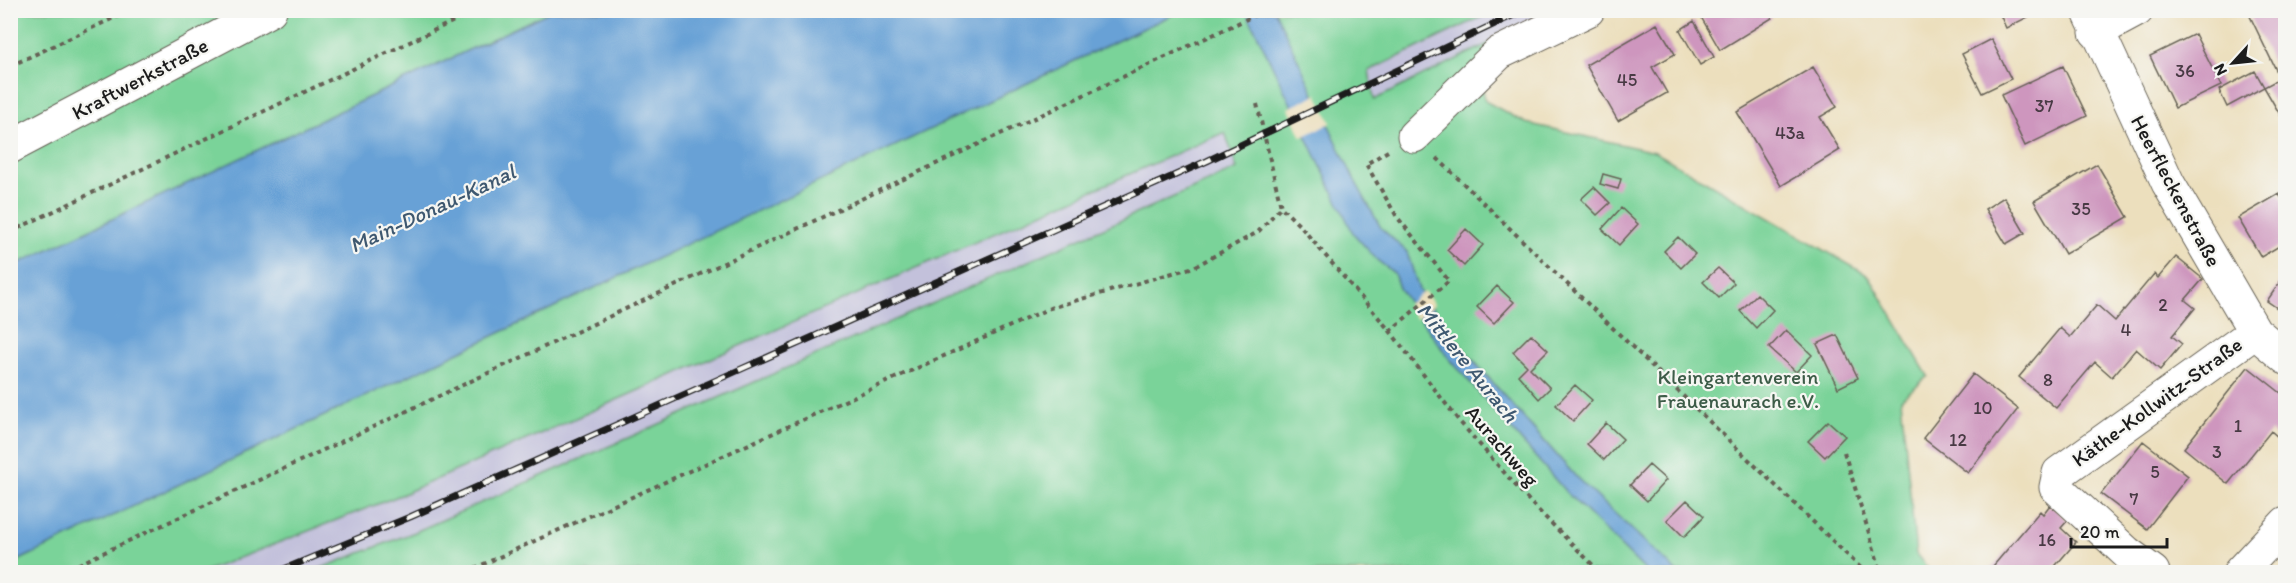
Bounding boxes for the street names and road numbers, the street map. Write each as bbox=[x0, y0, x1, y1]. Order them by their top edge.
street label: Kraftwerkstraße bbox=[67, 32, 212, 125]
street label: Heerfleckenstraße bbox=[2126, 111, 2227, 271]
street label: Käthe-Kollwitz-Straße bbox=[2067, 331, 2247, 472]
street label: Aurachweg bbox=[1460, 400, 1545, 492]

